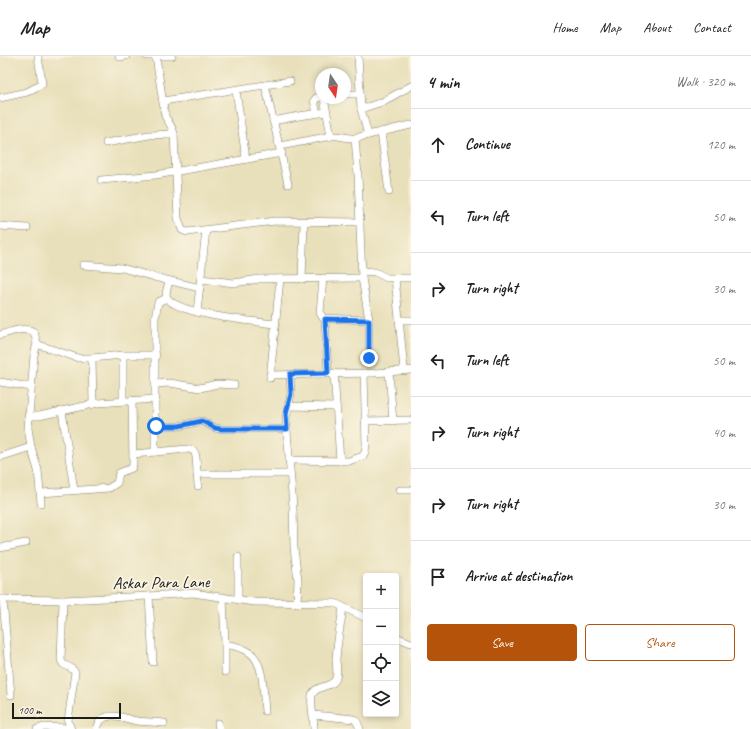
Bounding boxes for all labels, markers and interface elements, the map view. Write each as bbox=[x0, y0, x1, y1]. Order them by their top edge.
text: Map bbox=[20, 16, 50, 40]
text: Home bbox=[552, 19, 578, 36]
text: Map bbox=[600, 19, 621, 36]
text: About bbox=[643, 19, 671, 36]
text: Contact bbox=[693, 19, 731, 36]
north arrow bbox=[315, 68, 351, 104]
text: 4 min bbox=[427, 72, 460, 93]
text: Walk · 320 m bbox=[676, 74, 735, 90]
icon: ahead bbox=[427, 134, 449, 156]
text: Continue bbox=[465, 135, 510, 154]
text: 120 m bbox=[707, 137, 735, 153]
icon: left bbox=[427, 206, 449, 228]
text: Turn left bbox=[465, 207, 508, 226]
text: 50 m bbox=[713, 209, 735, 225]
icon: right bbox=[427, 278, 449, 300]
text: Turn right bbox=[465, 279, 518, 298]
text: 30 m bbox=[713, 281, 735, 297]
route end bbox=[360, 349, 378, 367]
icon: left bbox=[427, 350, 449, 372]
text: Turn left bbox=[465, 351, 508, 370]
text: 50 m bbox=[713, 353, 735, 369]
route start bbox=[147, 417, 165, 435]
icon: right bbox=[427, 422, 449, 444]
text: Turn right bbox=[465, 423, 518, 442]
text: 40 m bbox=[713, 425, 735, 441]
icon: right bbox=[427, 494, 449, 516]
text: Turn right bbox=[465, 495, 518, 514]
text: 30 m bbox=[713, 497, 735, 513]
icon: arrive bbox=[427, 566, 449, 588]
text: Arrive at destination bbox=[465, 567, 572, 586]
street label: Askar Para Lane bbox=[112, 571, 211, 594]
map controls bbox=[363, 573, 399, 717]
button: + bbox=[363, 573, 399, 609]
button: − bbox=[363, 609, 399, 645]
button: Save bbox=[427, 624, 577, 661]
button: Share bbox=[585, 624, 735, 661]
button: locate bbox=[363, 645, 399, 681]
button: layers bbox=[363, 681, 399, 717]
scale bar bbox=[12, 701, 121, 720]
text: 100 m bbox=[18, 703, 42, 717]

